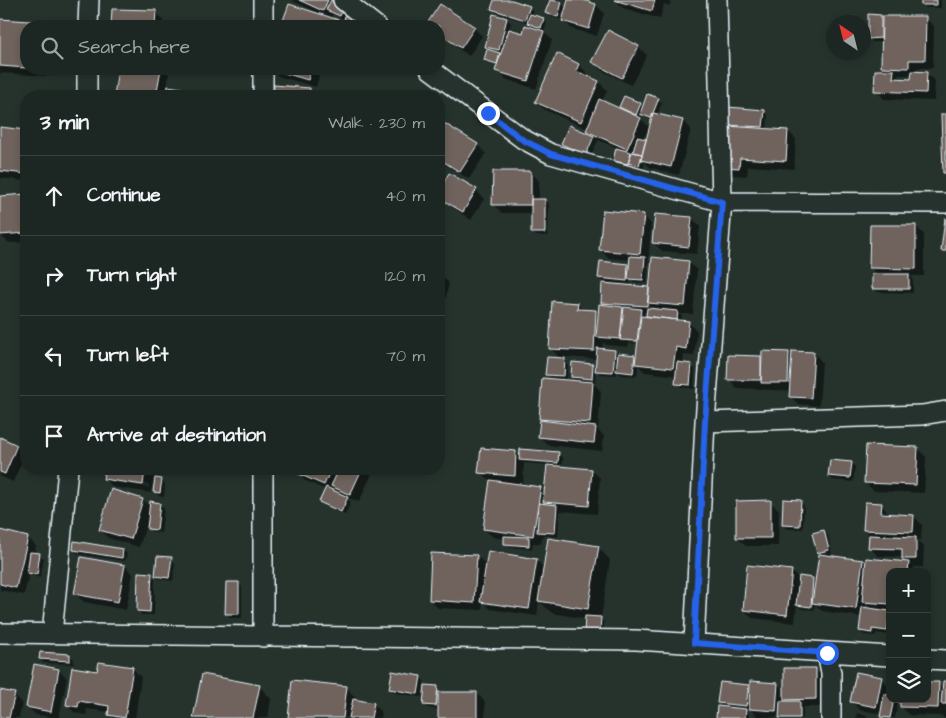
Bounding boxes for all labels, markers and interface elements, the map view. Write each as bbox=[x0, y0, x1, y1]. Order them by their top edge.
north arrow bbox=[826, 15, 871, 60]
search box bbox=[20, 20, 445, 75]
icon: search bbox=[38, 34, 66, 62]
text: Search here bbox=[78, 34, 190, 61]
route end bbox=[477, 102, 500, 125]
text: 3 min bbox=[40, 108, 89, 137]
text: Walk · 230 m bbox=[328, 112, 425, 134]
icon: ahead bbox=[40, 182, 68, 210]
text: Continue bbox=[87, 182, 161, 209]
text: 40 m bbox=[385, 185, 425, 207]
icon: right bbox=[40, 262, 68, 290]
text: Turn right bbox=[87, 262, 176, 289]
text: 120 m bbox=[385, 265, 425, 287]
icon: left bbox=[40, 342, 68, 370]
text: Turn left bbox=[87, 342, 168, 369]
text: 70 m bbox=[386, 345, 425, 367]
icon: arrive bbox=[40, 422, 68, 450]
text: Arrive at destination bbox=[87, 422, 266, 449]
map controls bbox=[886, 568, 931, 703]
button: + bbox=[886, 568, 931, 613]
button: − bbox=[886, 613, 931, 658]
route start bbox=[816, 642, 839, 665]
button: layers bbox=[886, 658, 931, 703]

